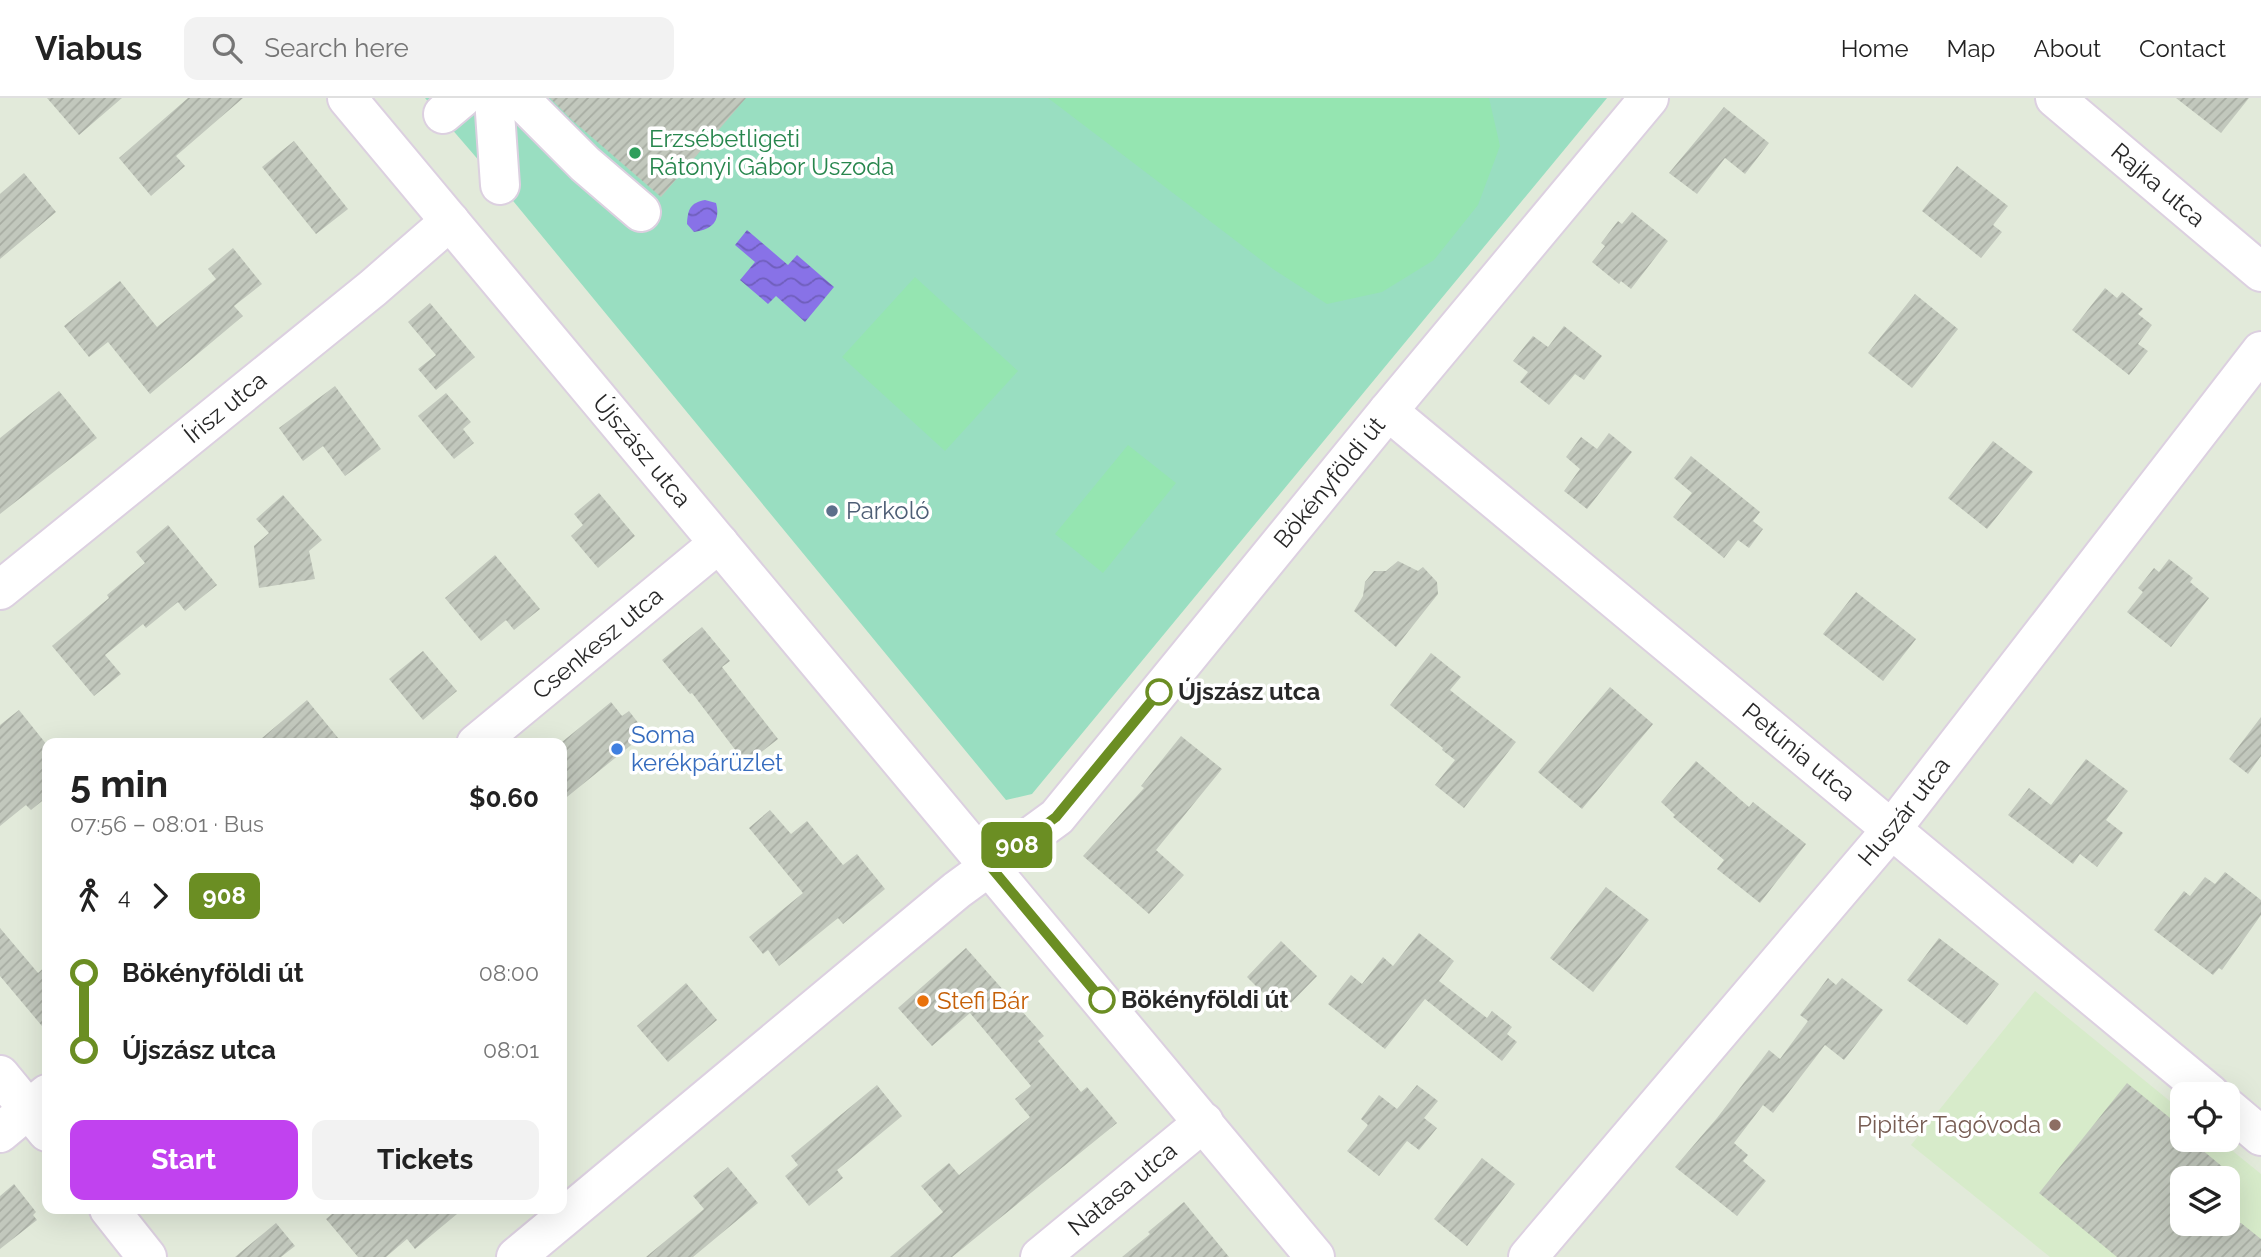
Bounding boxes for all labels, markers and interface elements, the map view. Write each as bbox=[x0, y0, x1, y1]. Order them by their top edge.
search box bbox=[184, 17, 674, 80]
text: Viabus bbox=[35, 29, 142, 68]
icon: search bbox=[208, 29, 246, 67]
text: Search here bbox=[264, 33, 409, 63]
text: Home bbox=[1841, 34, 1909, 63]
text: Map bbox=[1947, 34, 1995, 63]
text: About bbox=[2033, 34, 2101, 63]
text: Contact bbox=[2139, 34, 2226, 63]
place label: Erzsébetligeti Rátonyi Gábor Uszoda bbox=[649, 124, 894, 181]
street label: Rajka utca bbox=[2105, 137, 2211, 233]
marker: Erzsébetligeti Rátonyi Gábor Uszoda bbox=[627, 145, 643, 161]
street label: Írisz utca bbox=[178, 365, 272, 449]
street label: Újszász utca bbox=[587, 389, 698, 513]
street label: Bökényföldi út bbox=[1267, 411, 1391, 554]
place label: Parkoló bbox=[846, 496, 929, 525]
marker: Parkoló bbox=[824, 503, 840, 519]
street label: Csenkesz utca bbox=[526, 581, 668, 705]
place label: Újszász utca bbox=[1178, 677, 1320, 706]
marker: Újszász utca bbox=[1146, 679, 1172, 705]
street label: Petúnia utca bbox=[1737, 697, 1861, 807]
place label: Soma kerékpárüzlet bbox=[631, 720, 783, 777]
marker: Soma kerékpárüzlet bbox=[609, 741, 625, 757]
street label: Huszár utca bbox=[1852, 751, 1956, 872]
text: 5 min bbox=[70, 761, 168, 806]
text: $0.60 bbox=[469, 783, 539, 813]
text: 07:56 – 08:01 · Bus bbox=[70, 810, 264, 837]
line badge: 908 bbox=[977, 822, 1057, 868]
text: 908 bbox=[995, 830, 1039, 859]
icon: walk bbox=[70, 877, 108, 915]
icon: forward bbox=[141, 877, 179, 915]
text: 908 bbox=[203, 881, 246, 910]
text: 4 bbox=[118, 882, 131, 909]
text: Bökényföldi út bbox=[122, 958, 304, 988]
text: 08:00 bbox=[479, 959, 539, 986]
place label: Bökényföldi út bbox=[1121, 985, 1289, 1014]
place label: Stefi Bár bbox=[937, 986, 1029, 1015]
marker: Bökényföldi út bbox=[1089, 987, 1115, 1013]
marker: Stefi Bár bbox=[915, 993, 931, 1009]
text: Újszász utca bbox=[122, 1035, 276, 1065]
text: 08:01 bbox=[483, 1036, 539, 1063]
map controls bbox=[2170, 1082, 2240, 1236]
button: locate bbox=[2170, 1082, 2240, 1152]
place label: Pipitér Tagóvoda bbox=[1857, 1110, 2041, 1139]
marker: Pipitér Tagóvoda bbox=[2047, 1117, 2063, 1133]
button: Start bbox=[70, 1120, 298, 1200]
button: Tickets bbox=[312, 1120, 539, 1200]
street label: Natasa utca bbox=[1062, 1136, 1182, 1242]
button: layers bbox=[2170, 1166, 2240, 1236]

